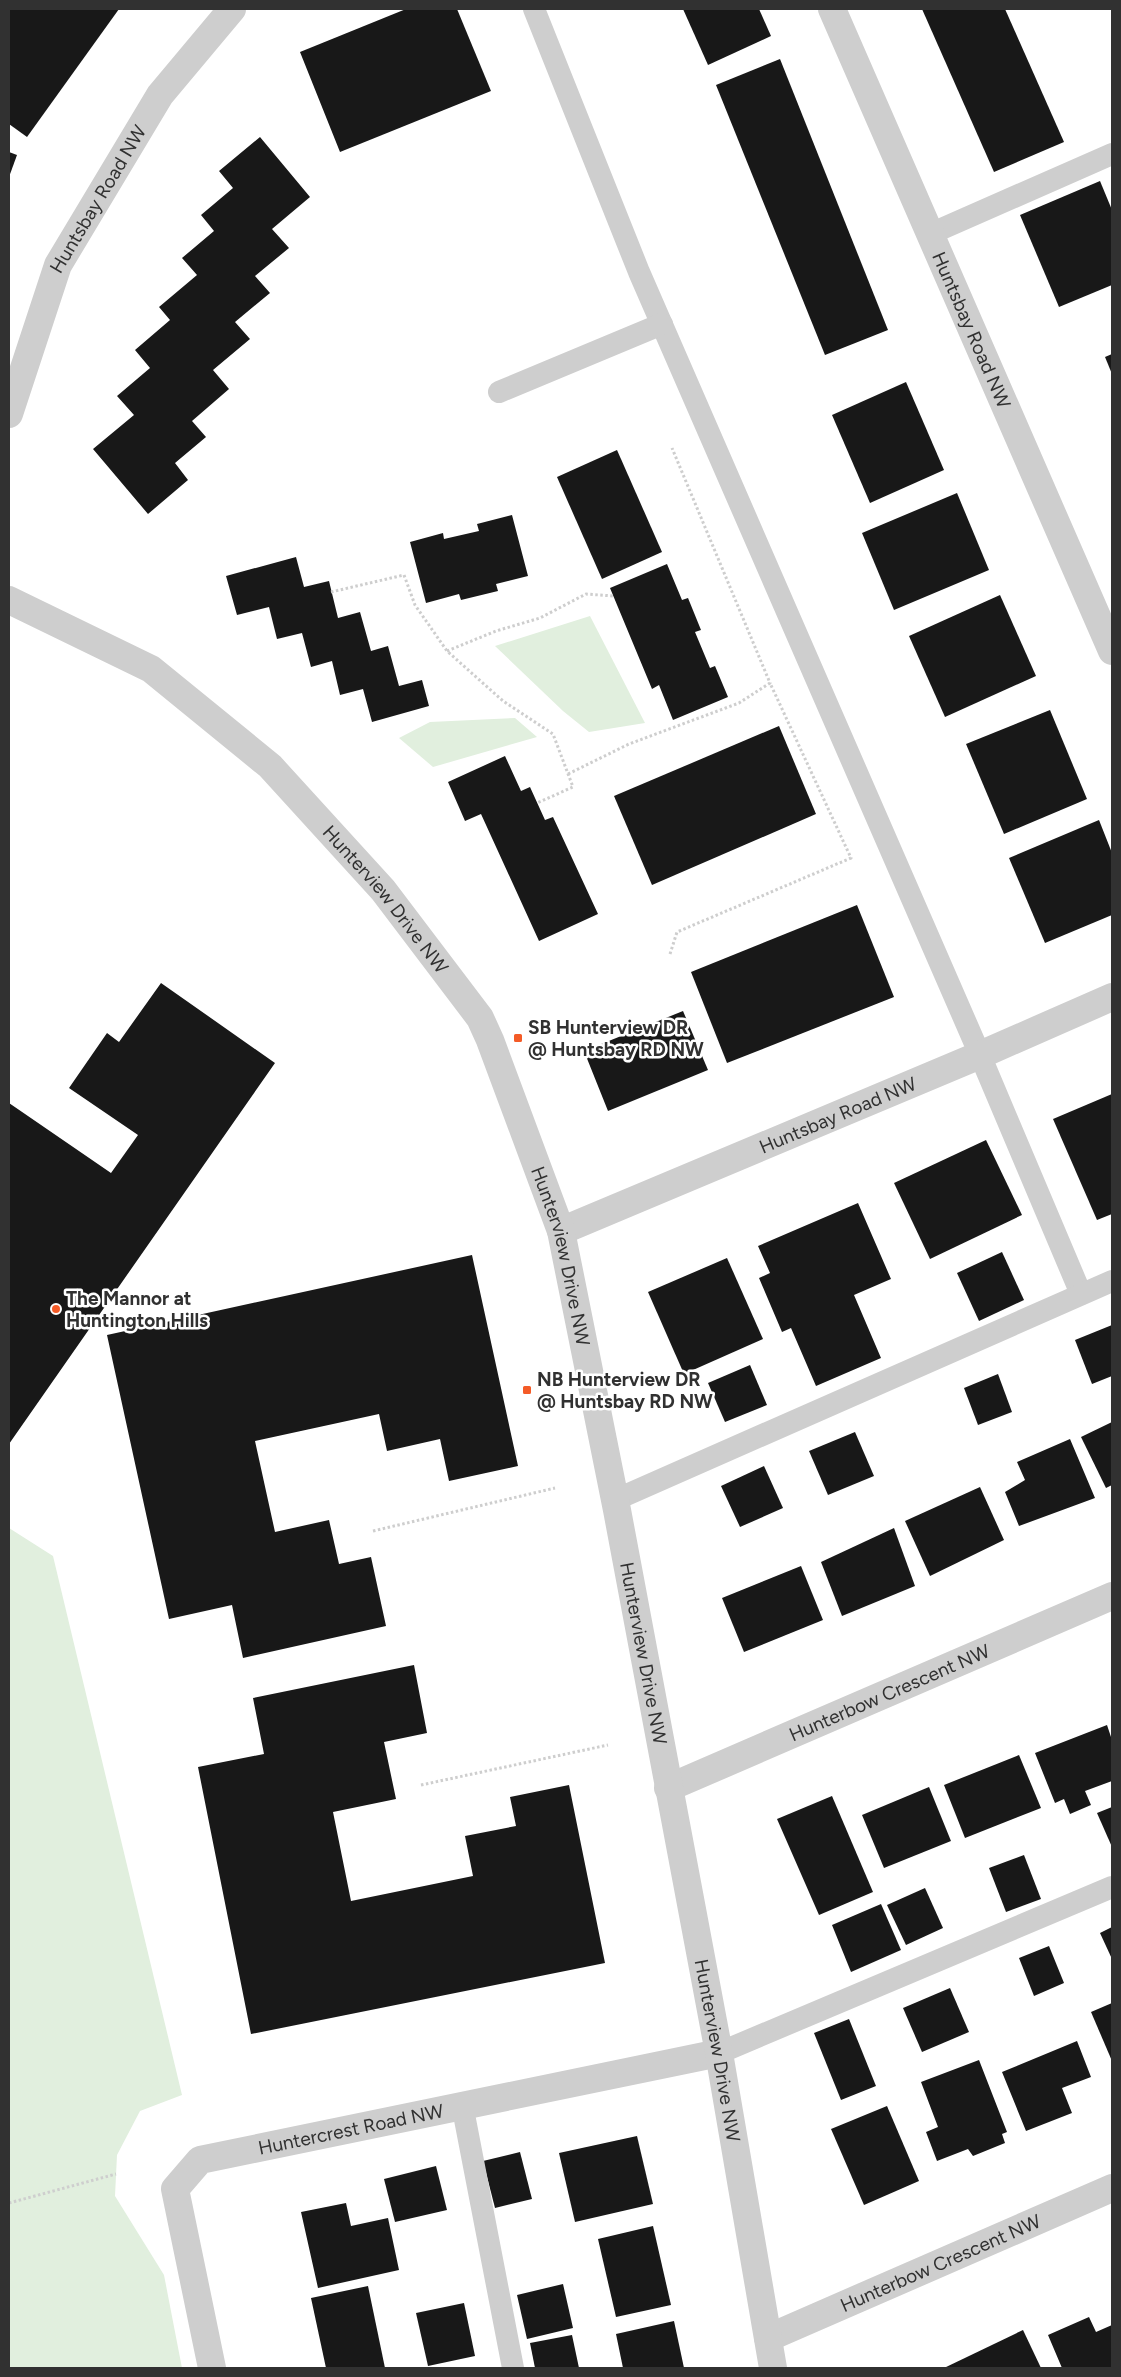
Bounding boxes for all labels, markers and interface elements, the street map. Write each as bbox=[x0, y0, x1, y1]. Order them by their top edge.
street label: Huntsbay Road NW bbox=[45, 120, 152, 277]
street label: Huntsbay Road NW bbox=[927, 248, 1016, 412]
street label: Hunterview Drive NW bbox=[318, 821, 453, 979]
place label: SB Hunterview DR @ Huntsbay RD NW bbox=[528, 1016, 704, 1061]
marker: SB Hunterview DR @ Huntsbay RD NW bbox=[512, 1032, 524, 1044]
street label: Huntsbay Road NW bbox=[756, 1072, 921, 1158]
street label: Hunterview Drive NW bbox=[526, 1163, 595, 1349]
place label: The Mannor at Huntington Hills bbox=[66, 1287, 208, 1332]
marker: The Mannor at Huntington Hills bbox=[50, 1303, 62, 1315]
place label: NB Hunterview DR @ Huntsbay RD NW bbox=[537, 1368, 713, 1413]
marker: NB Hunterview DR @ Huntsbay RD NW bbox=[521, 1384, 533, 1396]
street label: Hunterview Drive NW bbox=[615, 1560, 672, 1747]
street label: Hunterbow Crescent NW bbox=[785, 1639, 994, 1746]
street label: Hunterview Drive NW bbox=[690, 1957, 745, 2144]
street label: Huntercrest Road NW bbox=[256, 2099, 446, 2160]
street label: Hunterbow Crescent NW bbox=[837, 2209, 1045, 2317]

